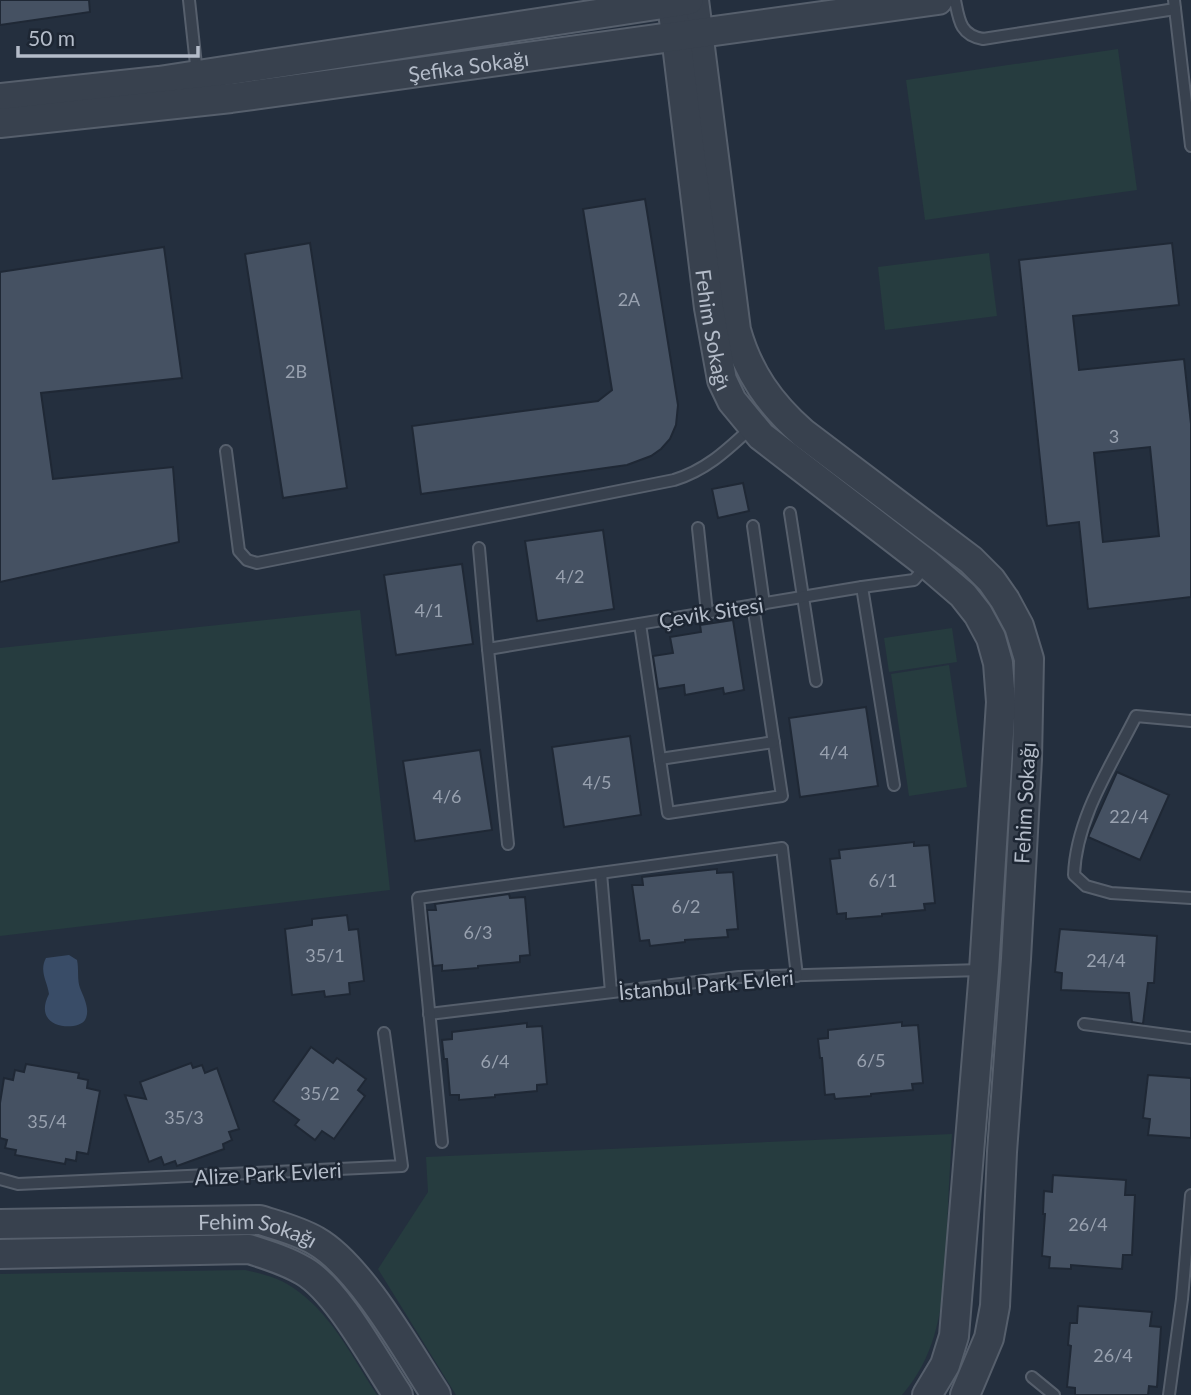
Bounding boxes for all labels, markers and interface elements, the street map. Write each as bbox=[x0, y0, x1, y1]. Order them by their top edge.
scale bar bbox=[18, 14, 198, 58]
text: 50 m bbox=[28, 25, 75, 50]
street label: Şefika Sokağı bbox=[407, 44, 530, 86]
street label: Fehim Sokağı bbox=[692, 268, 737, 394]
house number: 2A bbox=[618, 288, 641, 310]
house number: 2B bbox=[285, 360, 307, 382]
house number: 3 bbox=[1109, 425, 1119, 447]
house number: 4/2 bbox=[555, 565, 585, 587]
street label: Çevik Sitesi bbox=[657, 591, 765, 633]
house number: 4/1 bbox=[414, 599, 444, 621]
house number: 4/4 bbox=[819, 741, 849, 763]
street label: Fehim Sokağı bbox=[1008, 742, 1040, 864]
house number: 4/5 bbox=[582, 771, 612, 793]
house number: 4/6 bbox=[432, 785, 462, 807]
house number: 22/4 bbox=[1109, 805, 1149, 827]
house number: 6/1 bbox=[868, 869, 898, 891]
house number: 6/2 bbox=[671, 895, 701, 917]
house number: 6/3 bbox=[463, 921, 493, 943]
house number: 35/1 bbox=[305, 944, 345, 966]
house number: 24/4 bbox=[1086, 949, 1126, 971]
street label: İstanbul Park Evleri bbox=[617, 964, 795, 1004]
house number: 6/5 bbox=[856, 1049, 886, 1071]
house number: 6/4 bbox=[480, 1050, 510, 1072]
house number: 35/2 bbox=[300, 1082, 340, 1104]
house number: 35/3 bbox=[164, 1106, 204, 1128]
house number: 35/4 bbox=[27, 1110, 67, 1132]
street label: Alize Park Evleri bbox=[194, 1157, 342, 1189]
street label: Fehim Sokağı bbox=[198, 1208, 322, 1252]
house number: 26/4 bbox=[1068, 1213, 1108, 1235]
house number: 26/4 bbox=[1093, 1344, 1133, 1366]

